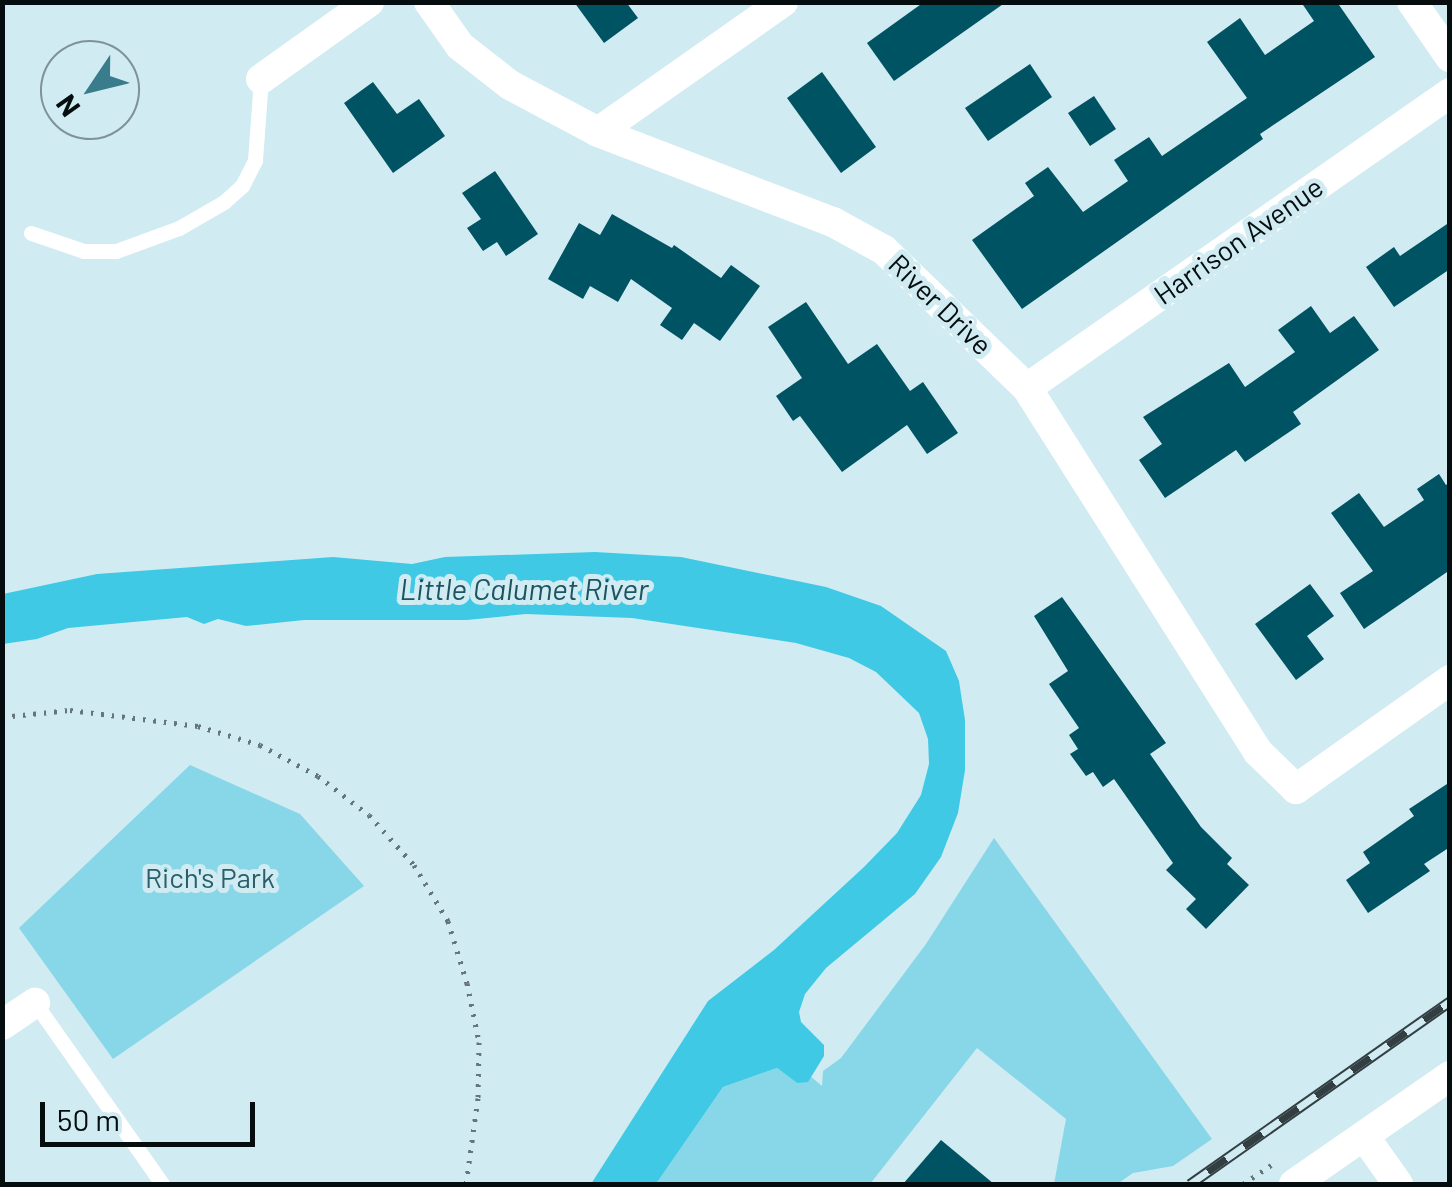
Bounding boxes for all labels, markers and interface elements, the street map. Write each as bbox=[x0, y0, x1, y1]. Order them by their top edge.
north arrow bbox=[40, 40, 140, 140]
text: N bbox=[48, 89, 86, 123]
street label: Harrison Avenue bbox=[1147, 169, 1329, 311]
street label: River Drive bbox=[883, 247, 999, 361]
water label: Little Calumet River bbox=[400, 570, 648, 606]
park label: Rich's Park bbox=[145, 860, 275, 894]
scale bar bbox=[45, 1082, 260, 1144]
text: 50 m bbox=[57, 1101, 120, 1137]

